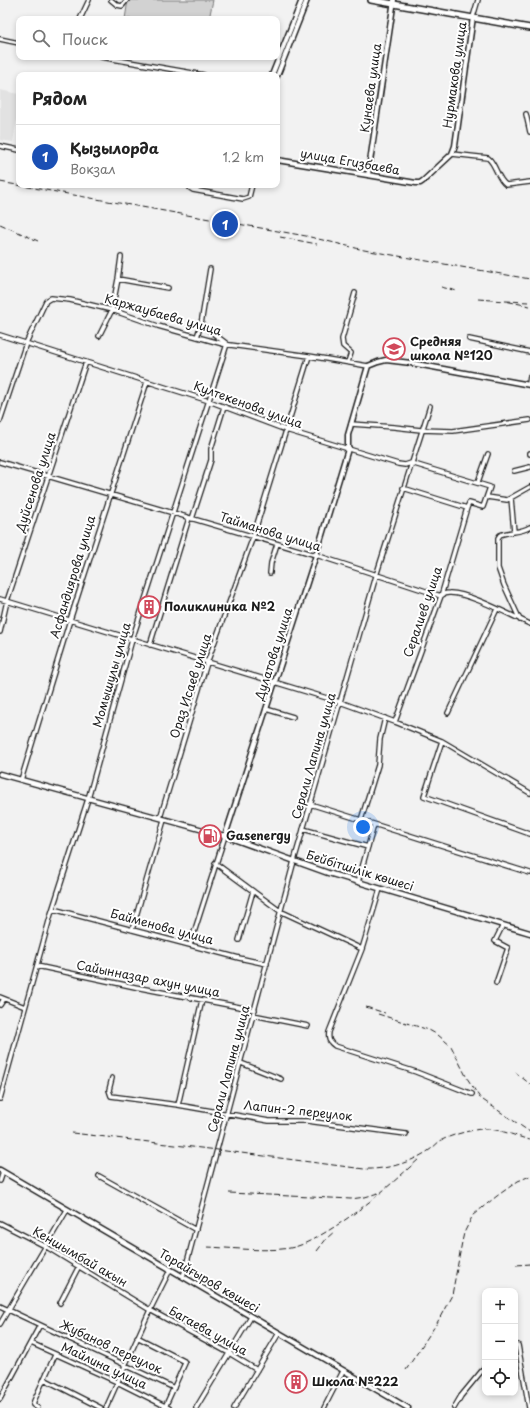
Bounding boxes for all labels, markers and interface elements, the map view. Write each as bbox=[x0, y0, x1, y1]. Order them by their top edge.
search box bbox=[16, 16, 280, 60]
street label: Нурмакова улица bbox=[438, 20, 470, 129]
icon: search bbox=[30, 27, 52, 49]
text: Поиск bbox=[62, 27, 108, 50]
street label: Кунаева улица bbox=[355, 42, 385, 134]
text: Рядом bbox=[32, 85, 87, 111]
text: Қызылорда bbox=[70, 136, 159, 159]
street label: улица Егизбаева bbox=[299, 143, 402, 179]
text: 1 bbox=[42, 147, 48, 166]
text: 1.2 km bbox=[223, 147, 264, 166]
text: Вокзал bbox=[70, 159, 115, 178]
pin: 1 bbox=[212, 209, 238, 239]
street label: Каржаубаева улица bbox=[103, 289, 224, 339]
place label: Средняя школа №120 bbox=[410, 332, 493, 364]
school or university icon: Средняя школа №120 bbox=[381, 336, 407, 362]
street label: Култекенова улица bbox=[191, 376, 306, 432]
street label: Дуйсенова улица bbox=[10, 429, 60, 535]
street label: Тайманова улица bbox=[217, 507, 324, 555]
street label: Асфандиярова улица bbox=[45, 512, 99, 641]
street label: Сералиев улица bbox=[398, 563, 446, 660]
building icon: Поликлиника №2 bbox=[136, 594, 162, 620]
place label: Поликлиника №2 bbox=[164, 597, 276, 615]
street label: Дулатова улица bbox=[249, 605, 297, 703]
street label: Момышулы улица bbox=[87, 620, 135, 729]
street label: Ораз Исаев улица bbox=[165, 631, 216, 740]
street label: Серали Лапина улица bbox=[286, 690, 340, 821]
your location bbox=[353, 817, 373, 837]
fuel station icon: Gasenergy bbox=[197, 823, 223, 849]
place label: Gasenergy bbox=[226, 826, 291, 844]
street label: Бейбітшілік көшесі bbox=[304, 845, 416, 895]
street label: Байменова улица bbox=[109, 904, 216, 949]
street label: Сайынназар ахун улица bbox=[75, 955, 222, 1001]
street label: Серали Лапина улица bbox=[202, 1003, 254, 1134]
street label: Лапин-2 переулок bbox=[243, 1095, 354, 1125]
street label: Кеншымбай акын bbox=[30, 1222, 131, 1291]
street label: Торайғыров көшесі bbox=[156, 1244, 263, 1316]
map controls bbox=[482, 1288, 518, 1396]
button: + bbox=[482, 1288, 518, 1324]
street label: Багаева улица bbox=[166, 1301, 251, 1359]
street label: Жубанов переулок bbox=[57, 1314, 166, 1378]
button: − bbox=[482, 1324, 518, 1360]
street label: Майлина улица bbox=[59, 1337, 151, 1393]
button: locate bbox=[482, 1360, 518, 1396]
building icon: Школа №222 bbox=[283, 1369, 309, 1395]
place label: Школа №222 bbox=[312, 1372, 399, 1390]

